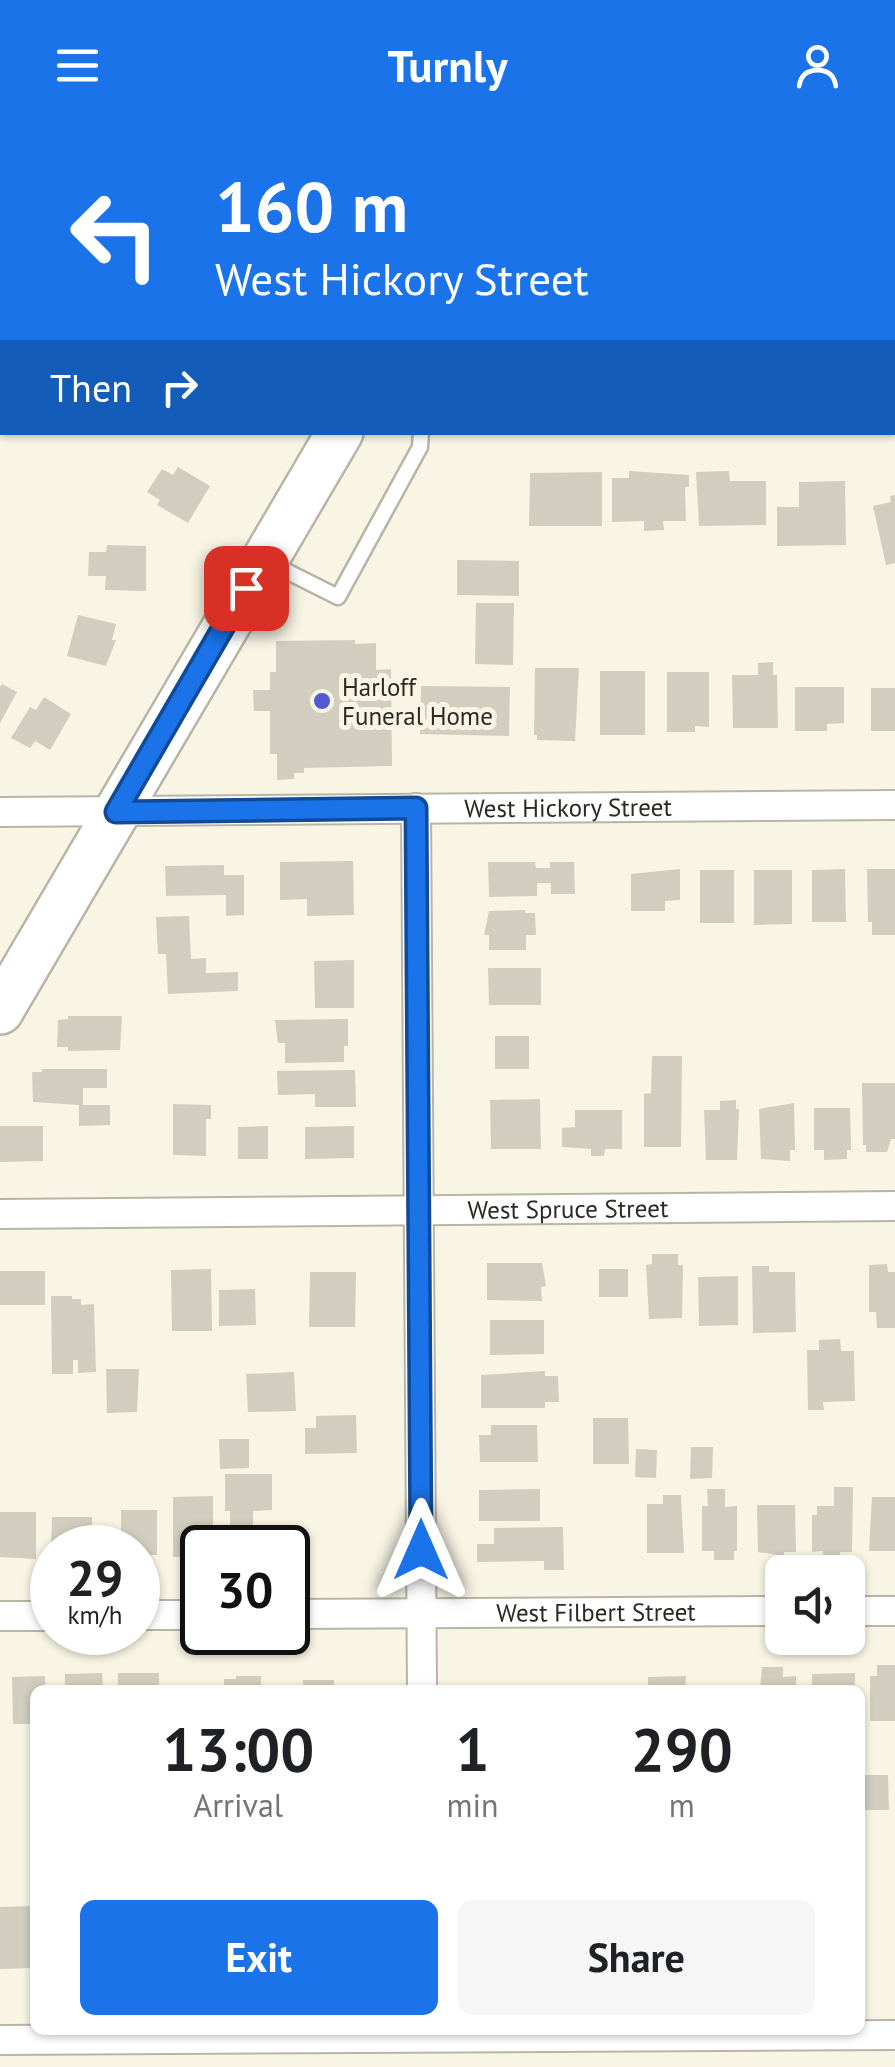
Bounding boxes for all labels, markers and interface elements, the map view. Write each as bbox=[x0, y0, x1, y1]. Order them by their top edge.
text: Turnly bbox=[387, 36, 508, 94]
icon: menu bbox=[50, 38, 105, 93]
icon: person bbox=[790, 38, 845, 93]
text: 160 m bbox=[215, 161, 408, 251]
icon: left bbox=[50, 170, 180, 300]
text: West Hickory Street bbox=[215, 249, 589, 307]
icon: right bbox=[152, 360, 207, 415]
text: Then bbox=[50, 363, 132, 412]
pin bbox=[204, 546, 289, 631]
icon: arrive bbox=[219, 561, 274, 616]
place label: Harloff Funeral Home bbox=[342, 671, 493, 732]
marker: Harloff Funeral Home bbox=[311, 690, 333, 712]
street label: West Hickory Street bbox=[464, 791, 673, 824]
street label: West Spruce Street bbox=[467, 1192, 669, 1226]
position arrow bbox=[369, 1498, 473, 1602]
speed limit sign: 30 bbox=[180, 1525, 310, 1655]
text: 29 bbox=[67, 1545, 123, 1610]
map controls bbox=[765, 1555, 865, 1655]
button: sound bbox=[765, 1555, 865, 1655]
street label: West Filbert Street bbox=[496, 1596, 696, 1629]
text: km/h bbox=[68, 1599, 122, 1631]
text: 13:00 bbox=[162, 1710, 314, 1788]
text: 1 bbox=[456, 1710, 490, 1788]
text: 290 bbox=[631, 1710, 733, 1788]
text: Arrival bbox=[193, 1784, 283, 1826]
text: min bbox=[447, 1784, 499, 1826]
text: m bbox=[669, 1784, 695, 1826]
button: Exit bbox=[80, 1900, 438, 2015]
button: Share bbox=[458, 1900, 815, 2015]

